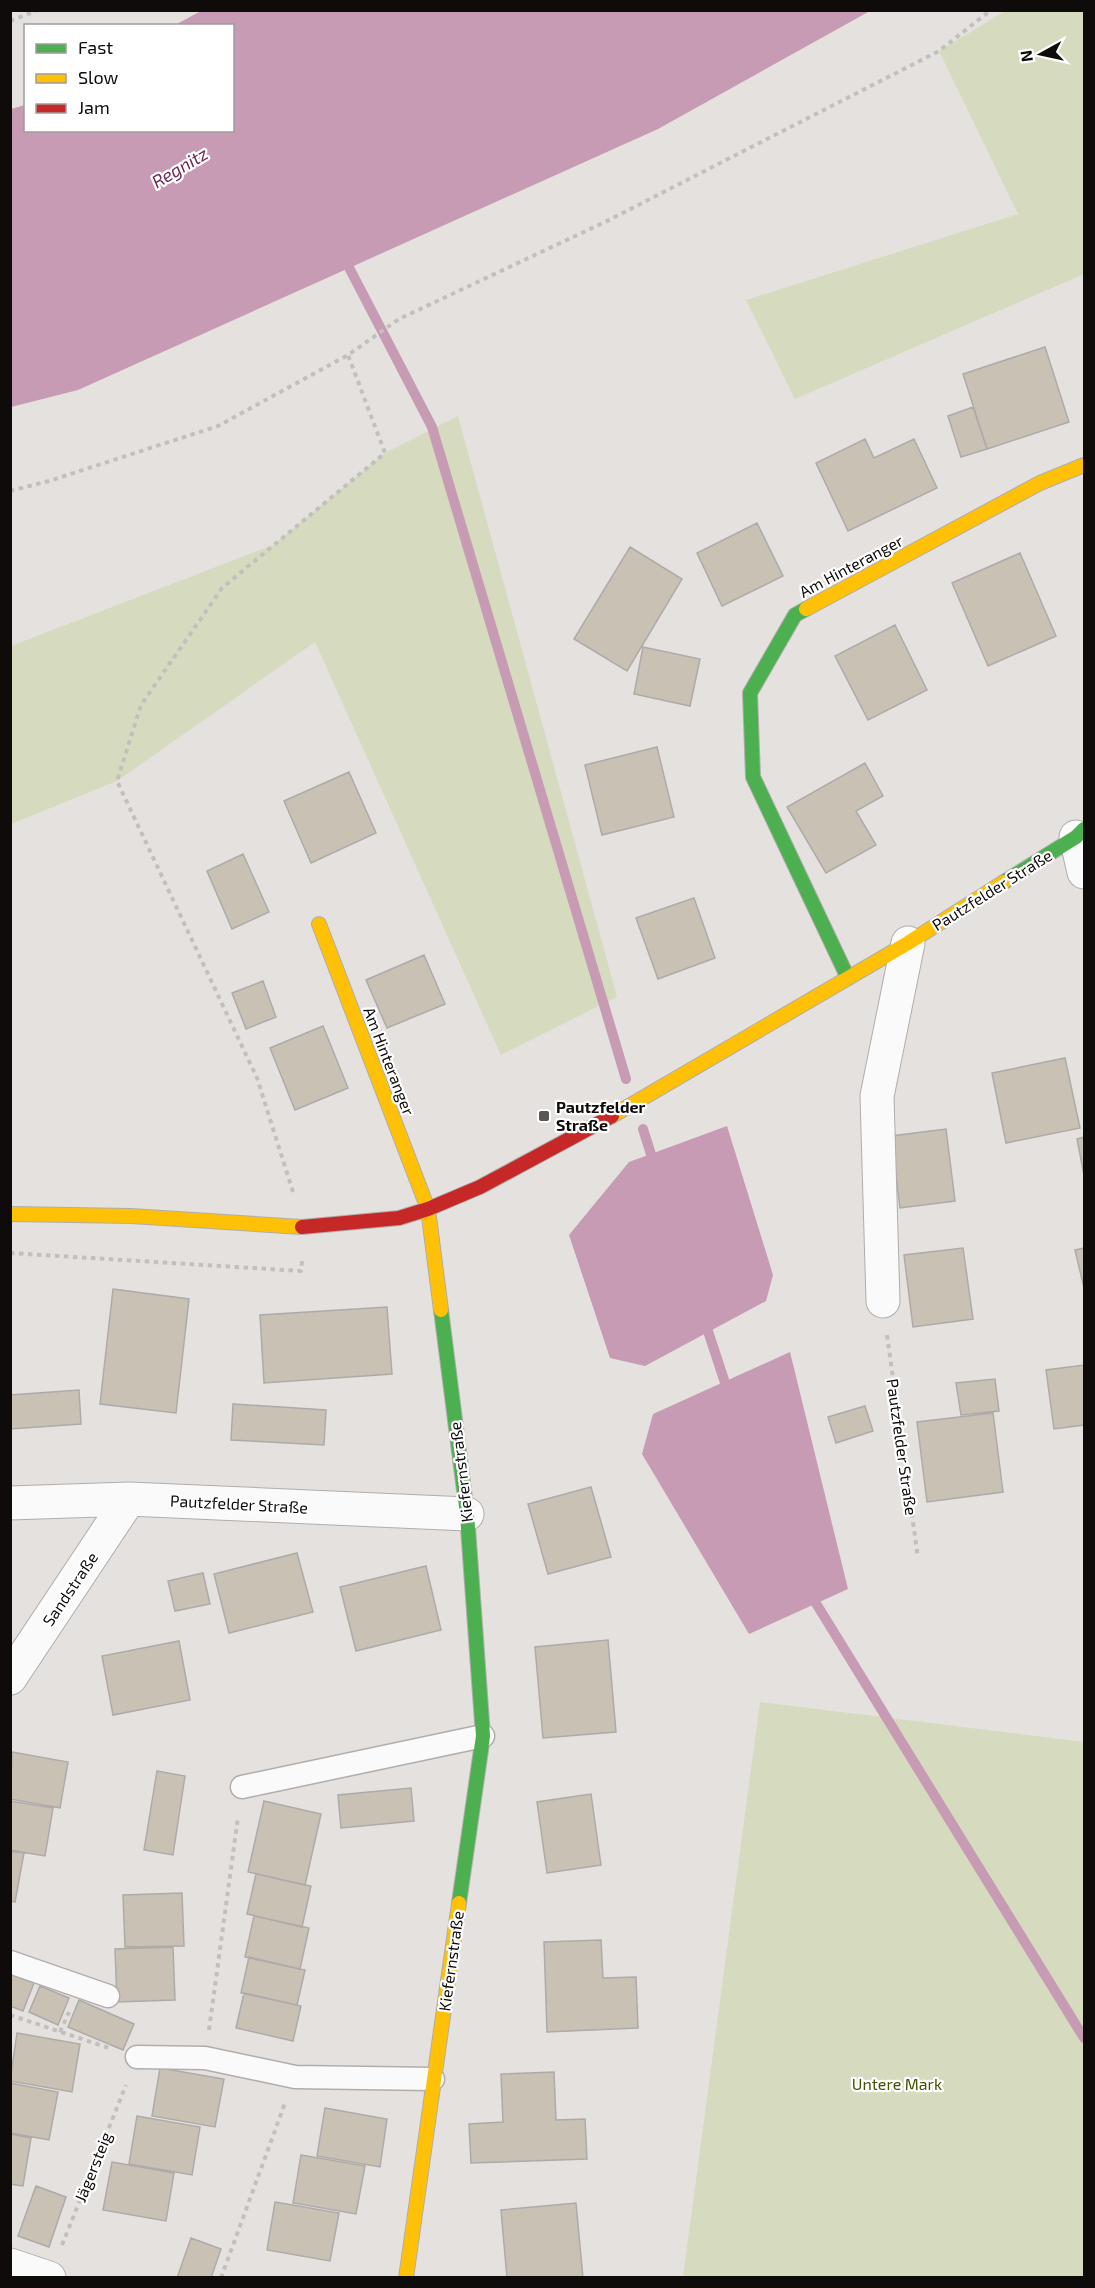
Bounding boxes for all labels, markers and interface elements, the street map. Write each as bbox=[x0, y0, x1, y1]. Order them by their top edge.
legend bbox=[24, 24, 234, 132]
north arrow bbox=[1011, 24, 1071, 84]
text: Fast bbox=[78, 36, 113, 58]
text: N bbox=[1015, 49, 1036, 63]
text: Slow bbox=[78, 66, 119, 88]
text: Jam bbox=[78, 96, 110, 118]
water label: Regnitz bbox=[147, 142, 212, 192]
street label: Am Hinteranger bbox=[796, 530, 906, 601]
street label: Pautzfelder Straße bbox=[928, 845, 1055, 934]
street label: Am Hinteranger bbox=[360, 1004, 419, 1118]
place label: Pautzfelder Straße bbox=[556, 1097, 646, 1134]
marker: Pautzfelder Straße bbox=[537, 1109, 551, 1123]
street label: Pautzfelder Straße bbox=[883, 1377, 921, 1516]
street label: Kiefernstraße bbox=[445, 1421, 476, 1523]
street label: Pautzfelder Straße bbox=[170, 1490, 308, 1517]
street label: Sandstraße bbox=[38, 1548, 101, 1629]
street label: Kiefernstraße bbox=[434, 1910, 467, 2012]
park label: Untere Mark bbox=[852, 2074, 942, 2093]
street label: Jägersteig bbox=[70, 2129, 115, 2205]

